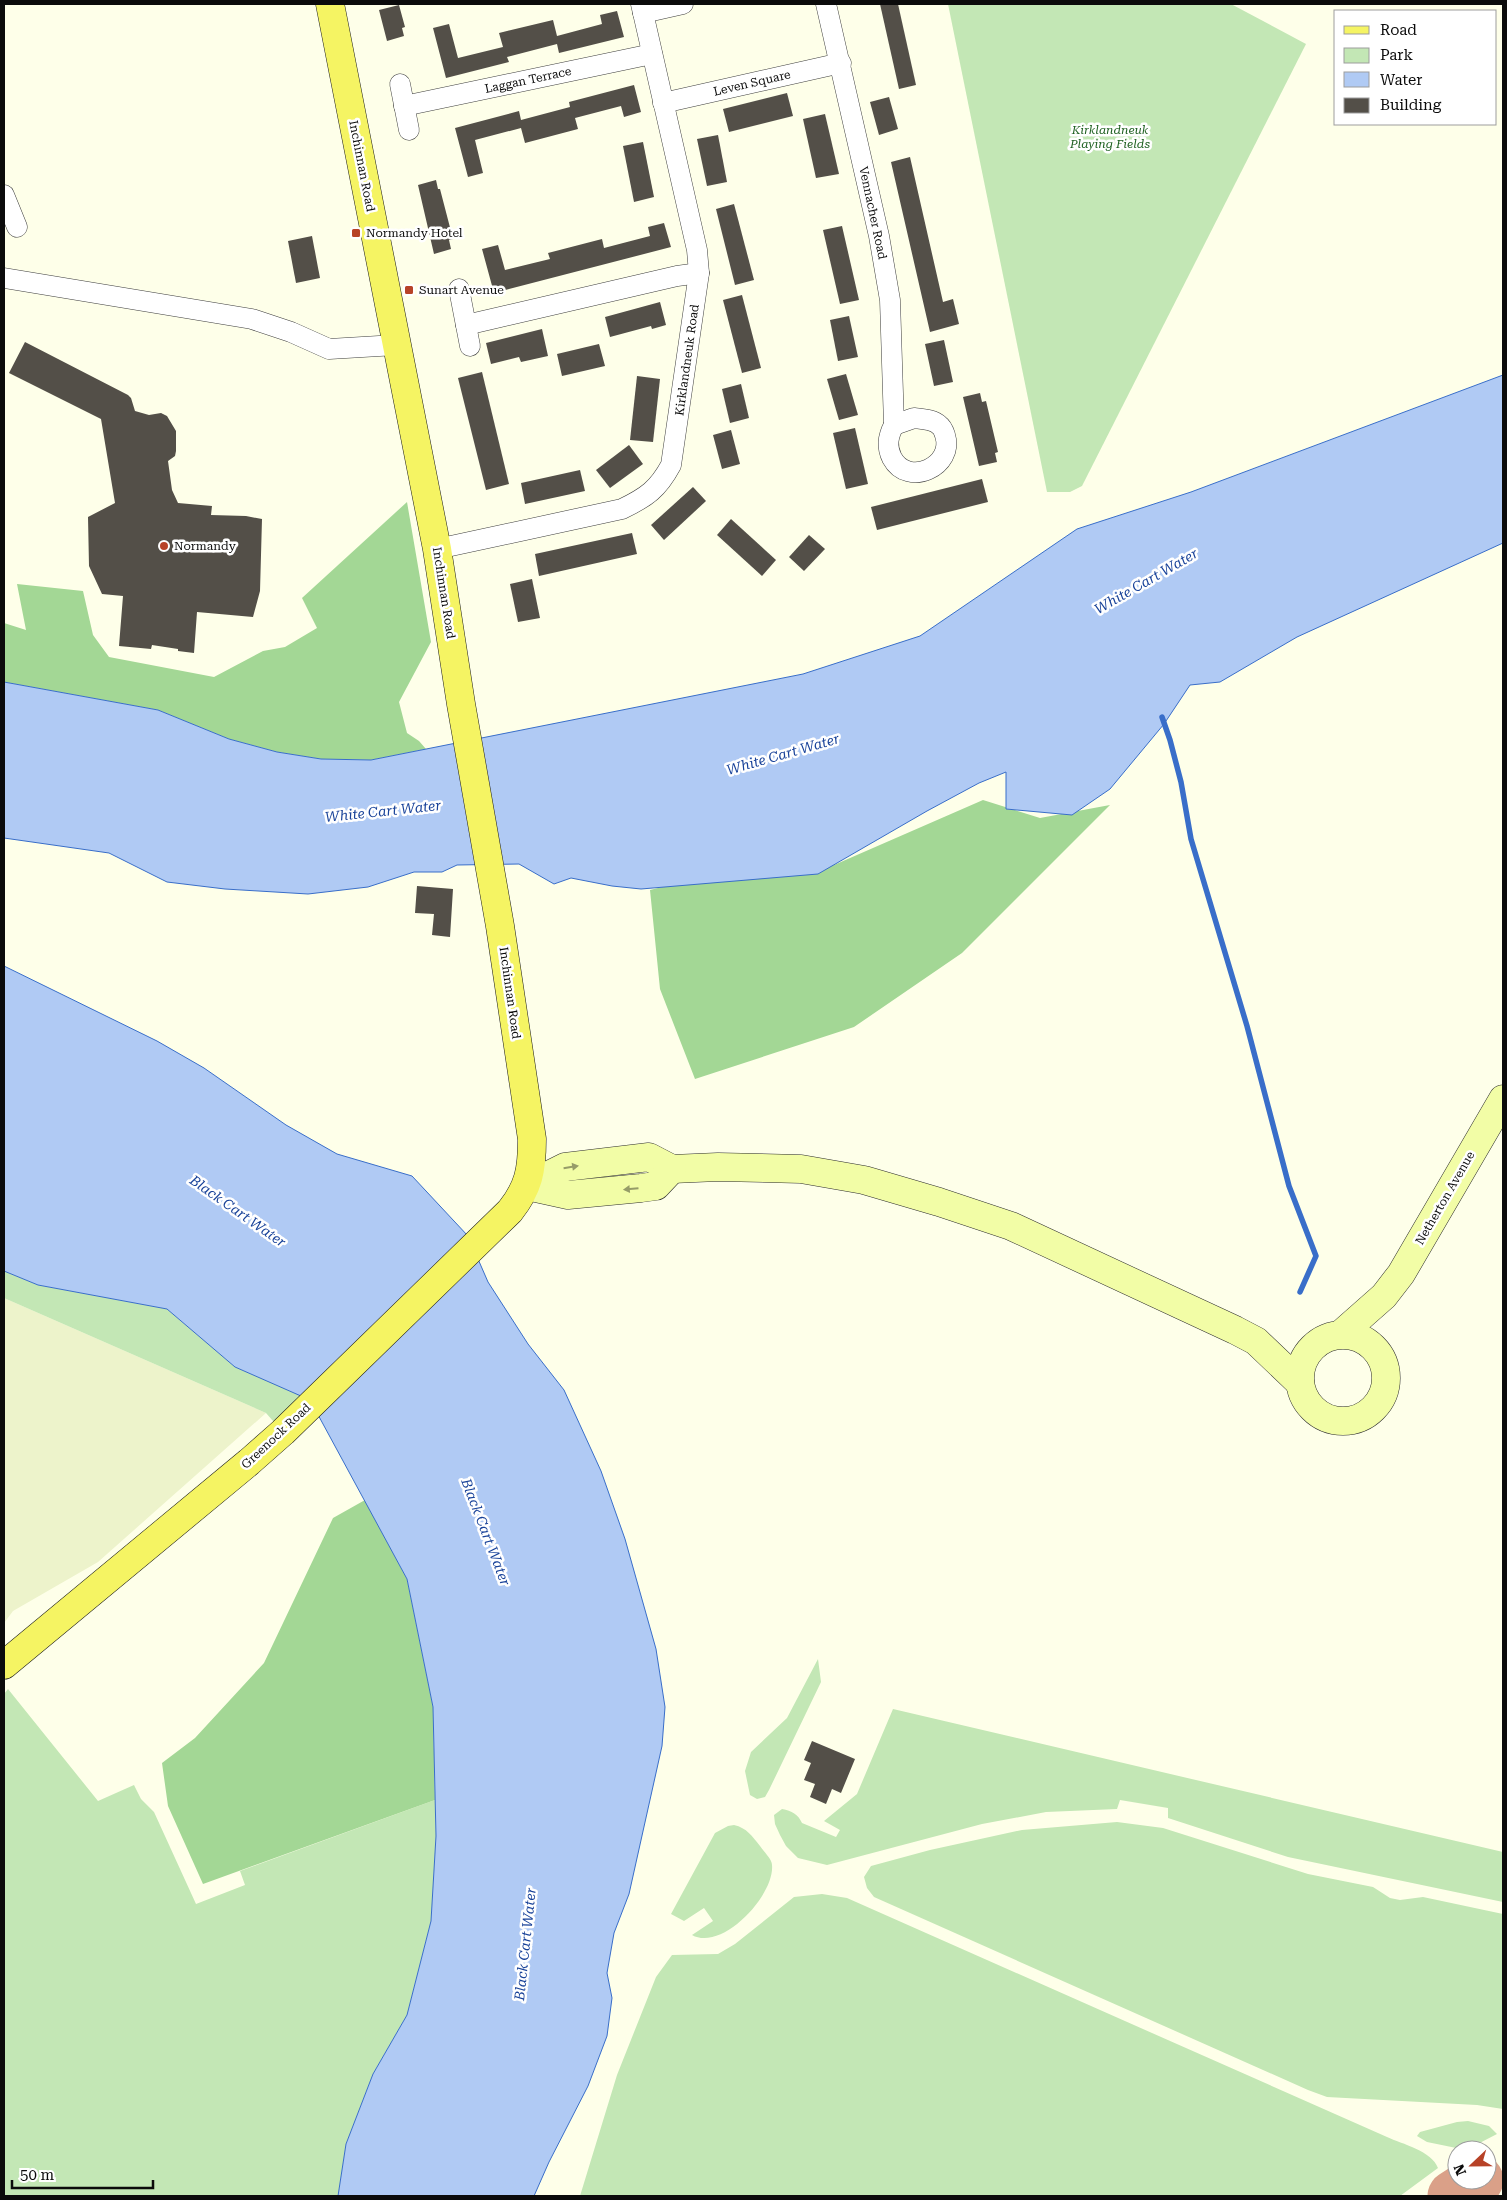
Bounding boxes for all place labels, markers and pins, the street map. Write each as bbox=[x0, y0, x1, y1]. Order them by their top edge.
place label: Normandy Hotel bbox=[366, 226, 463, 240]
marker: Normandy Hotel bbox=[350, 227, 362, 239]
place label: Sunart Avenue bbox=[419, 283, 504, 297]
marker: Sunart Avenue bbox=[403, 284, 415, 296]
place label: Normandy bbox=[174, 539, 237, 553]
marker: Normandy bbox=[158, 540, 170, 552]

